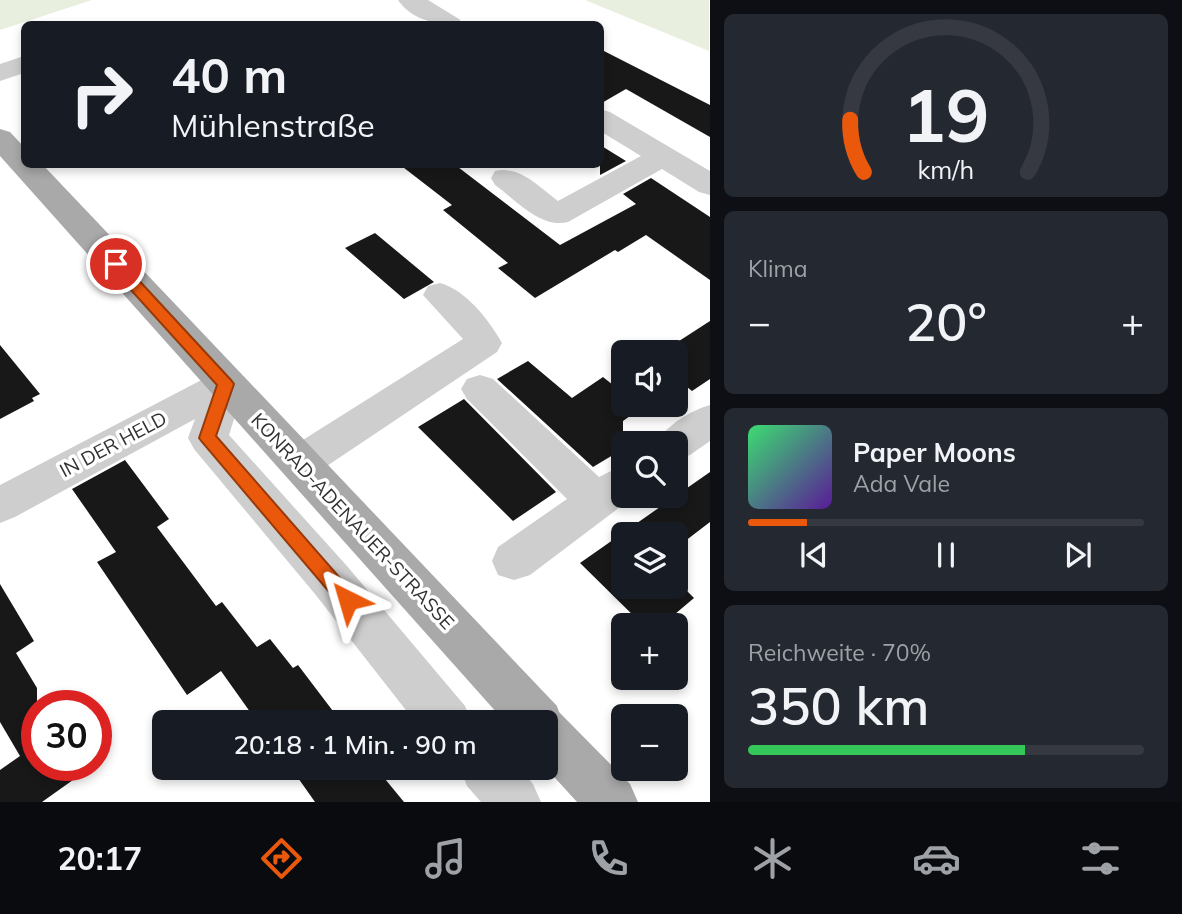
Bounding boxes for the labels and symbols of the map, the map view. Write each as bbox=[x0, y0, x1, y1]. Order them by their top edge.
pin bbox=[86, 234, 146, 294]
street label: IN DER HELD bbox=[55, 406, 171, 482]
street label: KONRAD-ADENAUER-STRASSE bbox=[246, 408, 460, 634]
position arrow bbox=[311, 563, 385, 637]
speed limit sign: 30 bbox=[21, 690, 112, 781]

